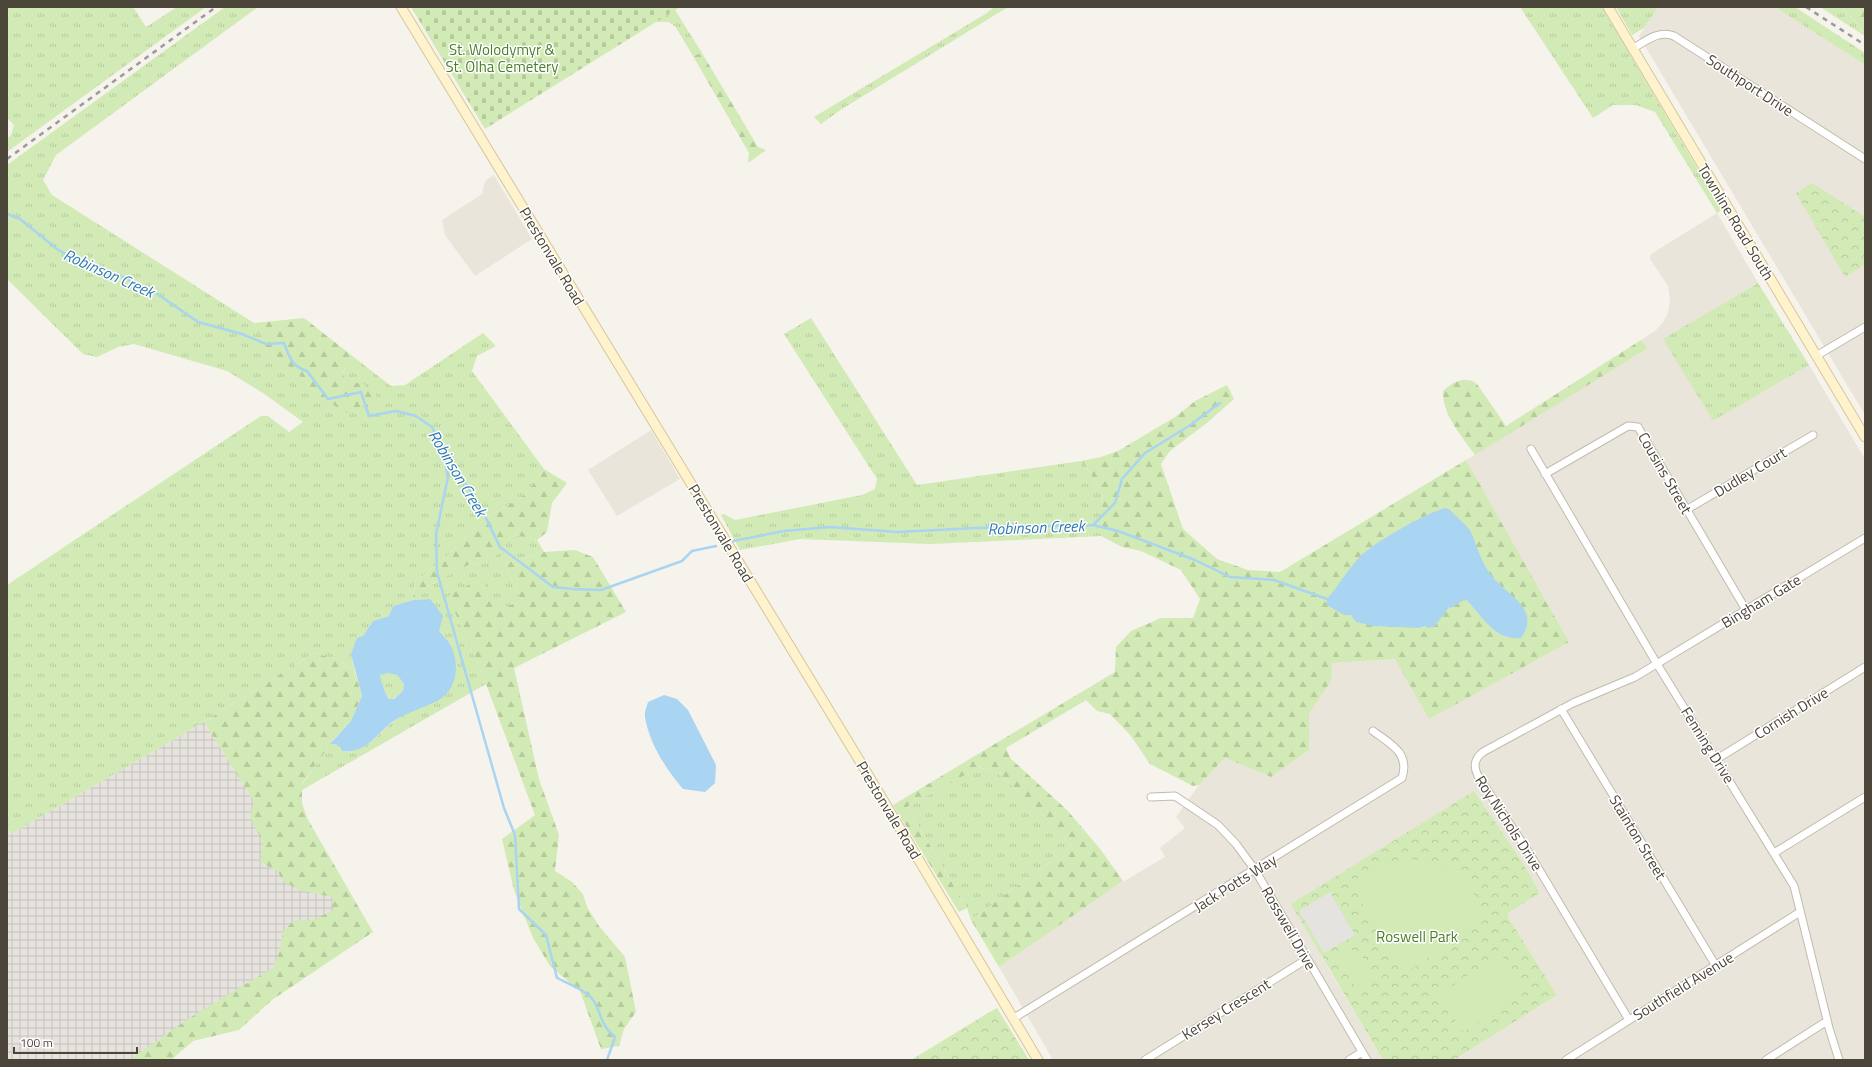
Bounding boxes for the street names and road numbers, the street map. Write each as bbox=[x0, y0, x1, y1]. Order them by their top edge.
street label: Southport Drive bbox=[1702, 48, 1798, 122]
street label: Townline Road South bbox=[1692, 159, 1780, 285]
street label: Prestonvale Road bbox=[514, 202, 590, 310]
street label: Cousins Street bbox=[1632, 428, 1698, 519]
street label: Dudley Court bbox=[1709, 441, 1791, 503]
street label: Prestonvale Road bbox=[683, 479, 759, 587]
street label: Bingham Gate bbox=[1717, 568, 1805, 634]
street label: Cornish Drive bbox=[1749, 681, 1833, 745]
street label: Fenning Drive bbox=[1675, 702, 1741, 788]
street label: Prestonvale Road bbox=[851, 756, 927, 864]
street label: Roy Nichols Drive bbox=[1469, 771, 1549, 875]
street label: Stainton Street bbox=[1604, 790, 1673, 884]
street label: Jack Potts Way bbox=[1189, 848, 1281, 918]
street label: Rosswell Drive bbox=[1256, 882, 1322, 974]
street label: Southfield Avenue bbox=[1628, 946, 1738, 1026]
street label: Kersey Crescent bbox=[1177, 972, 1276, 1046]

